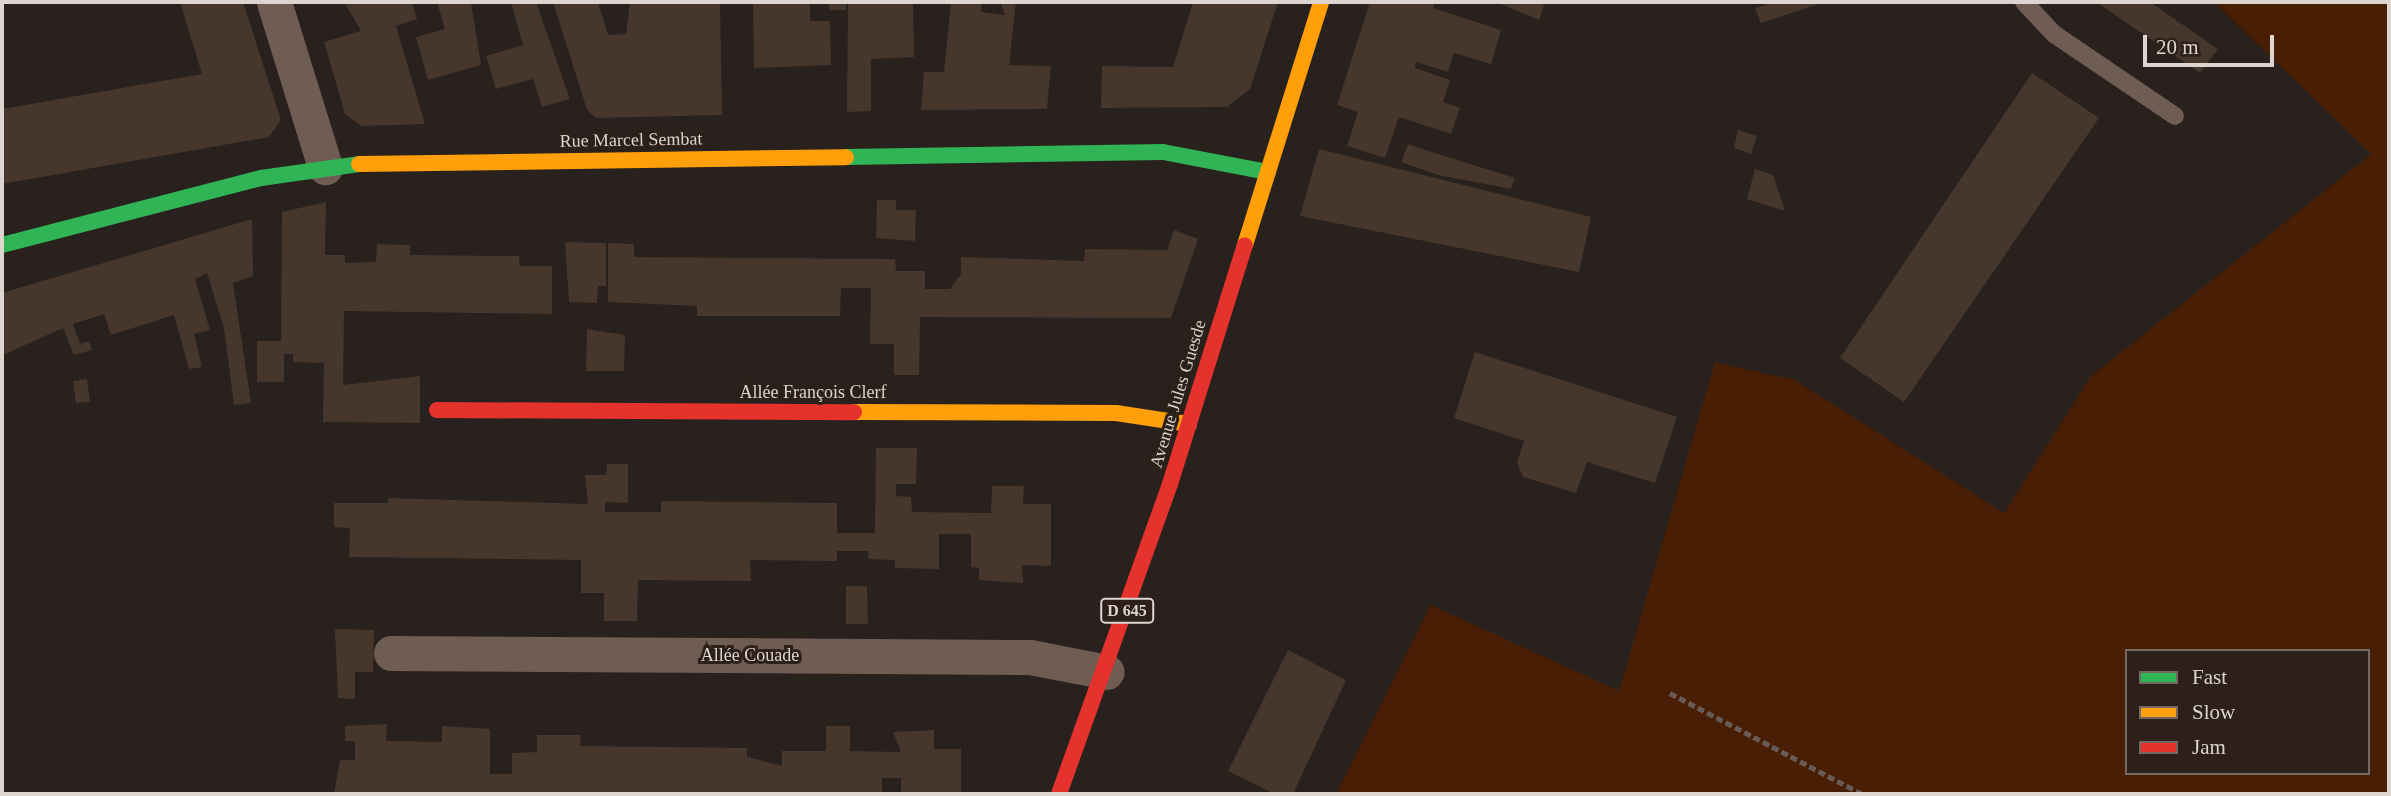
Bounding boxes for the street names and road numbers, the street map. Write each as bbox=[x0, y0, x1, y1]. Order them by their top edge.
street label: Rue Marcel Sembat bbox=[559, 128, 703, 152]
street label: Avenue Jules Guesde bbox=[1145, 317, 1211, 471]
street label: Allée François Clerf bbox=[740, 381, 886, 403]
road number: D 645 bbox=[1099, 598, 1155, 624]
street label: Allée Couade bbox=[701, 644, 799, 666]

